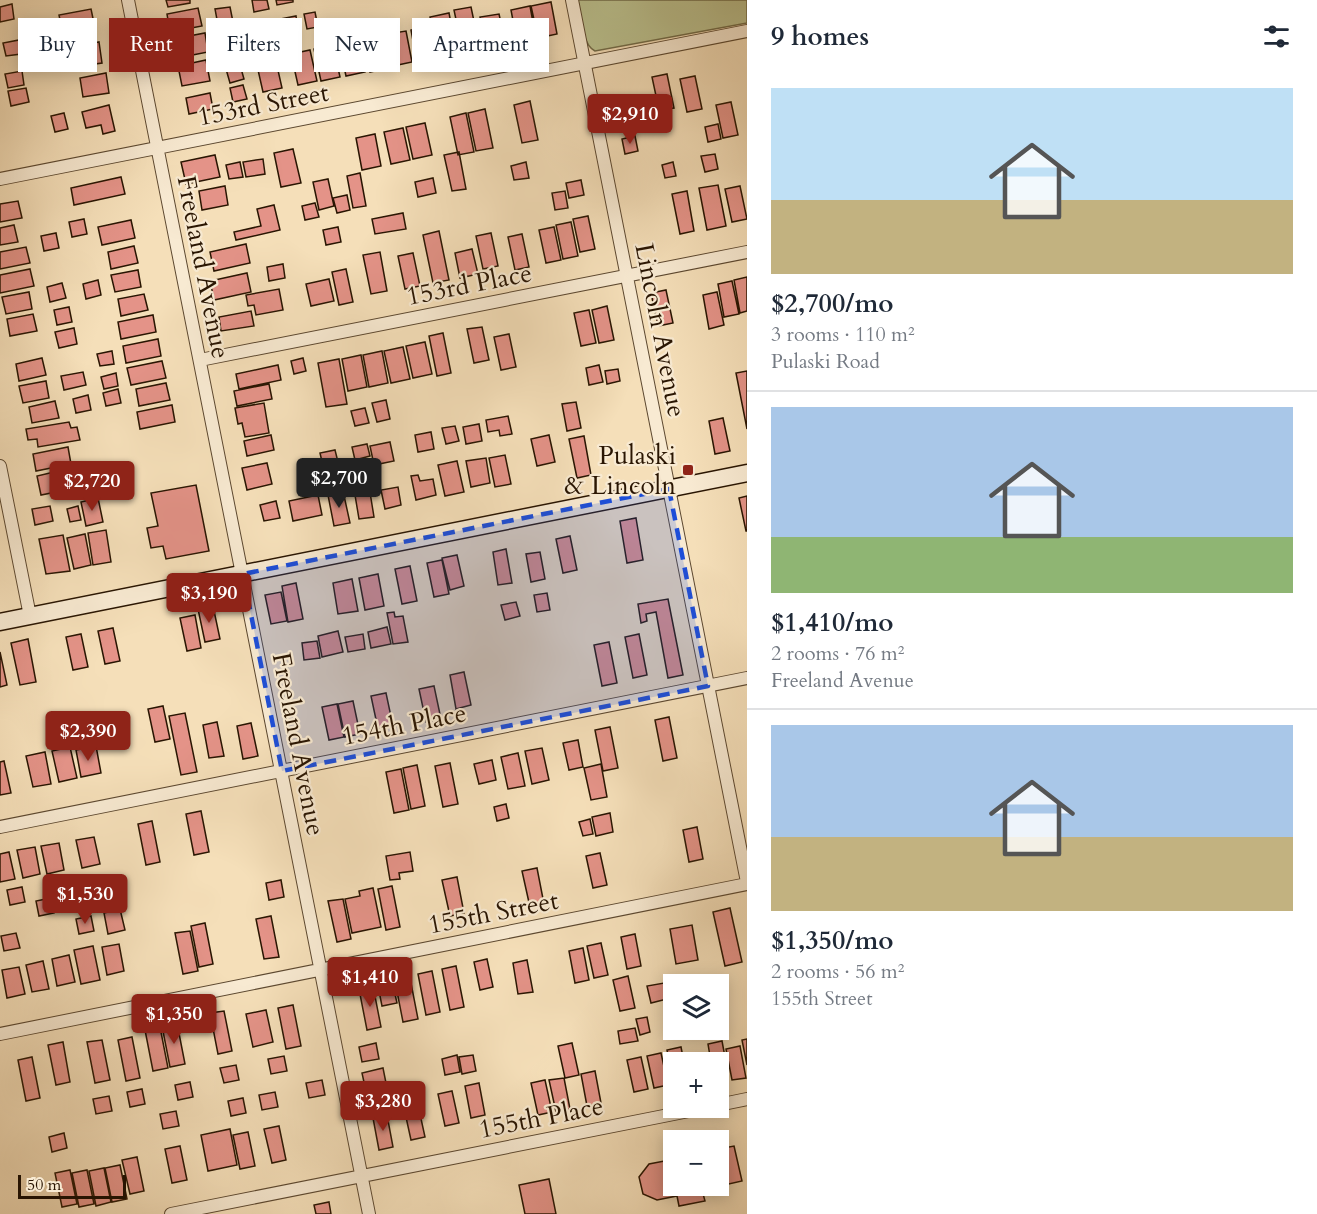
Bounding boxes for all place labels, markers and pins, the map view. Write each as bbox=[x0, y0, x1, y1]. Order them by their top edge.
pin: $2,910 bbox=[581, 94, 679, 145]
place label: Pulaski & Lincoln bbox=[565, 438, 676, 503]
pin: $2,700 bbox=[290, 458, 388, 509]
pin: $2,720 bbox=[43, 461, 141, 512]
marker: Pulaski & Lincoln bbox=[681, 463, 695, 477]
pin: $3,190 bbox=[160, 573, 258, 624]
pin: $2,390 bbox=[39, 711, 137, 762]
pin: $1,530 bbox=[36, 874, 134, 925]
pin: $1,410 bbox=[321, 957, 419, 1008]
pin: $1,350 bbox=[125, 994, 223, 1045]
pin: $3,280 bbox=[334, 1081, 432, 1132]

